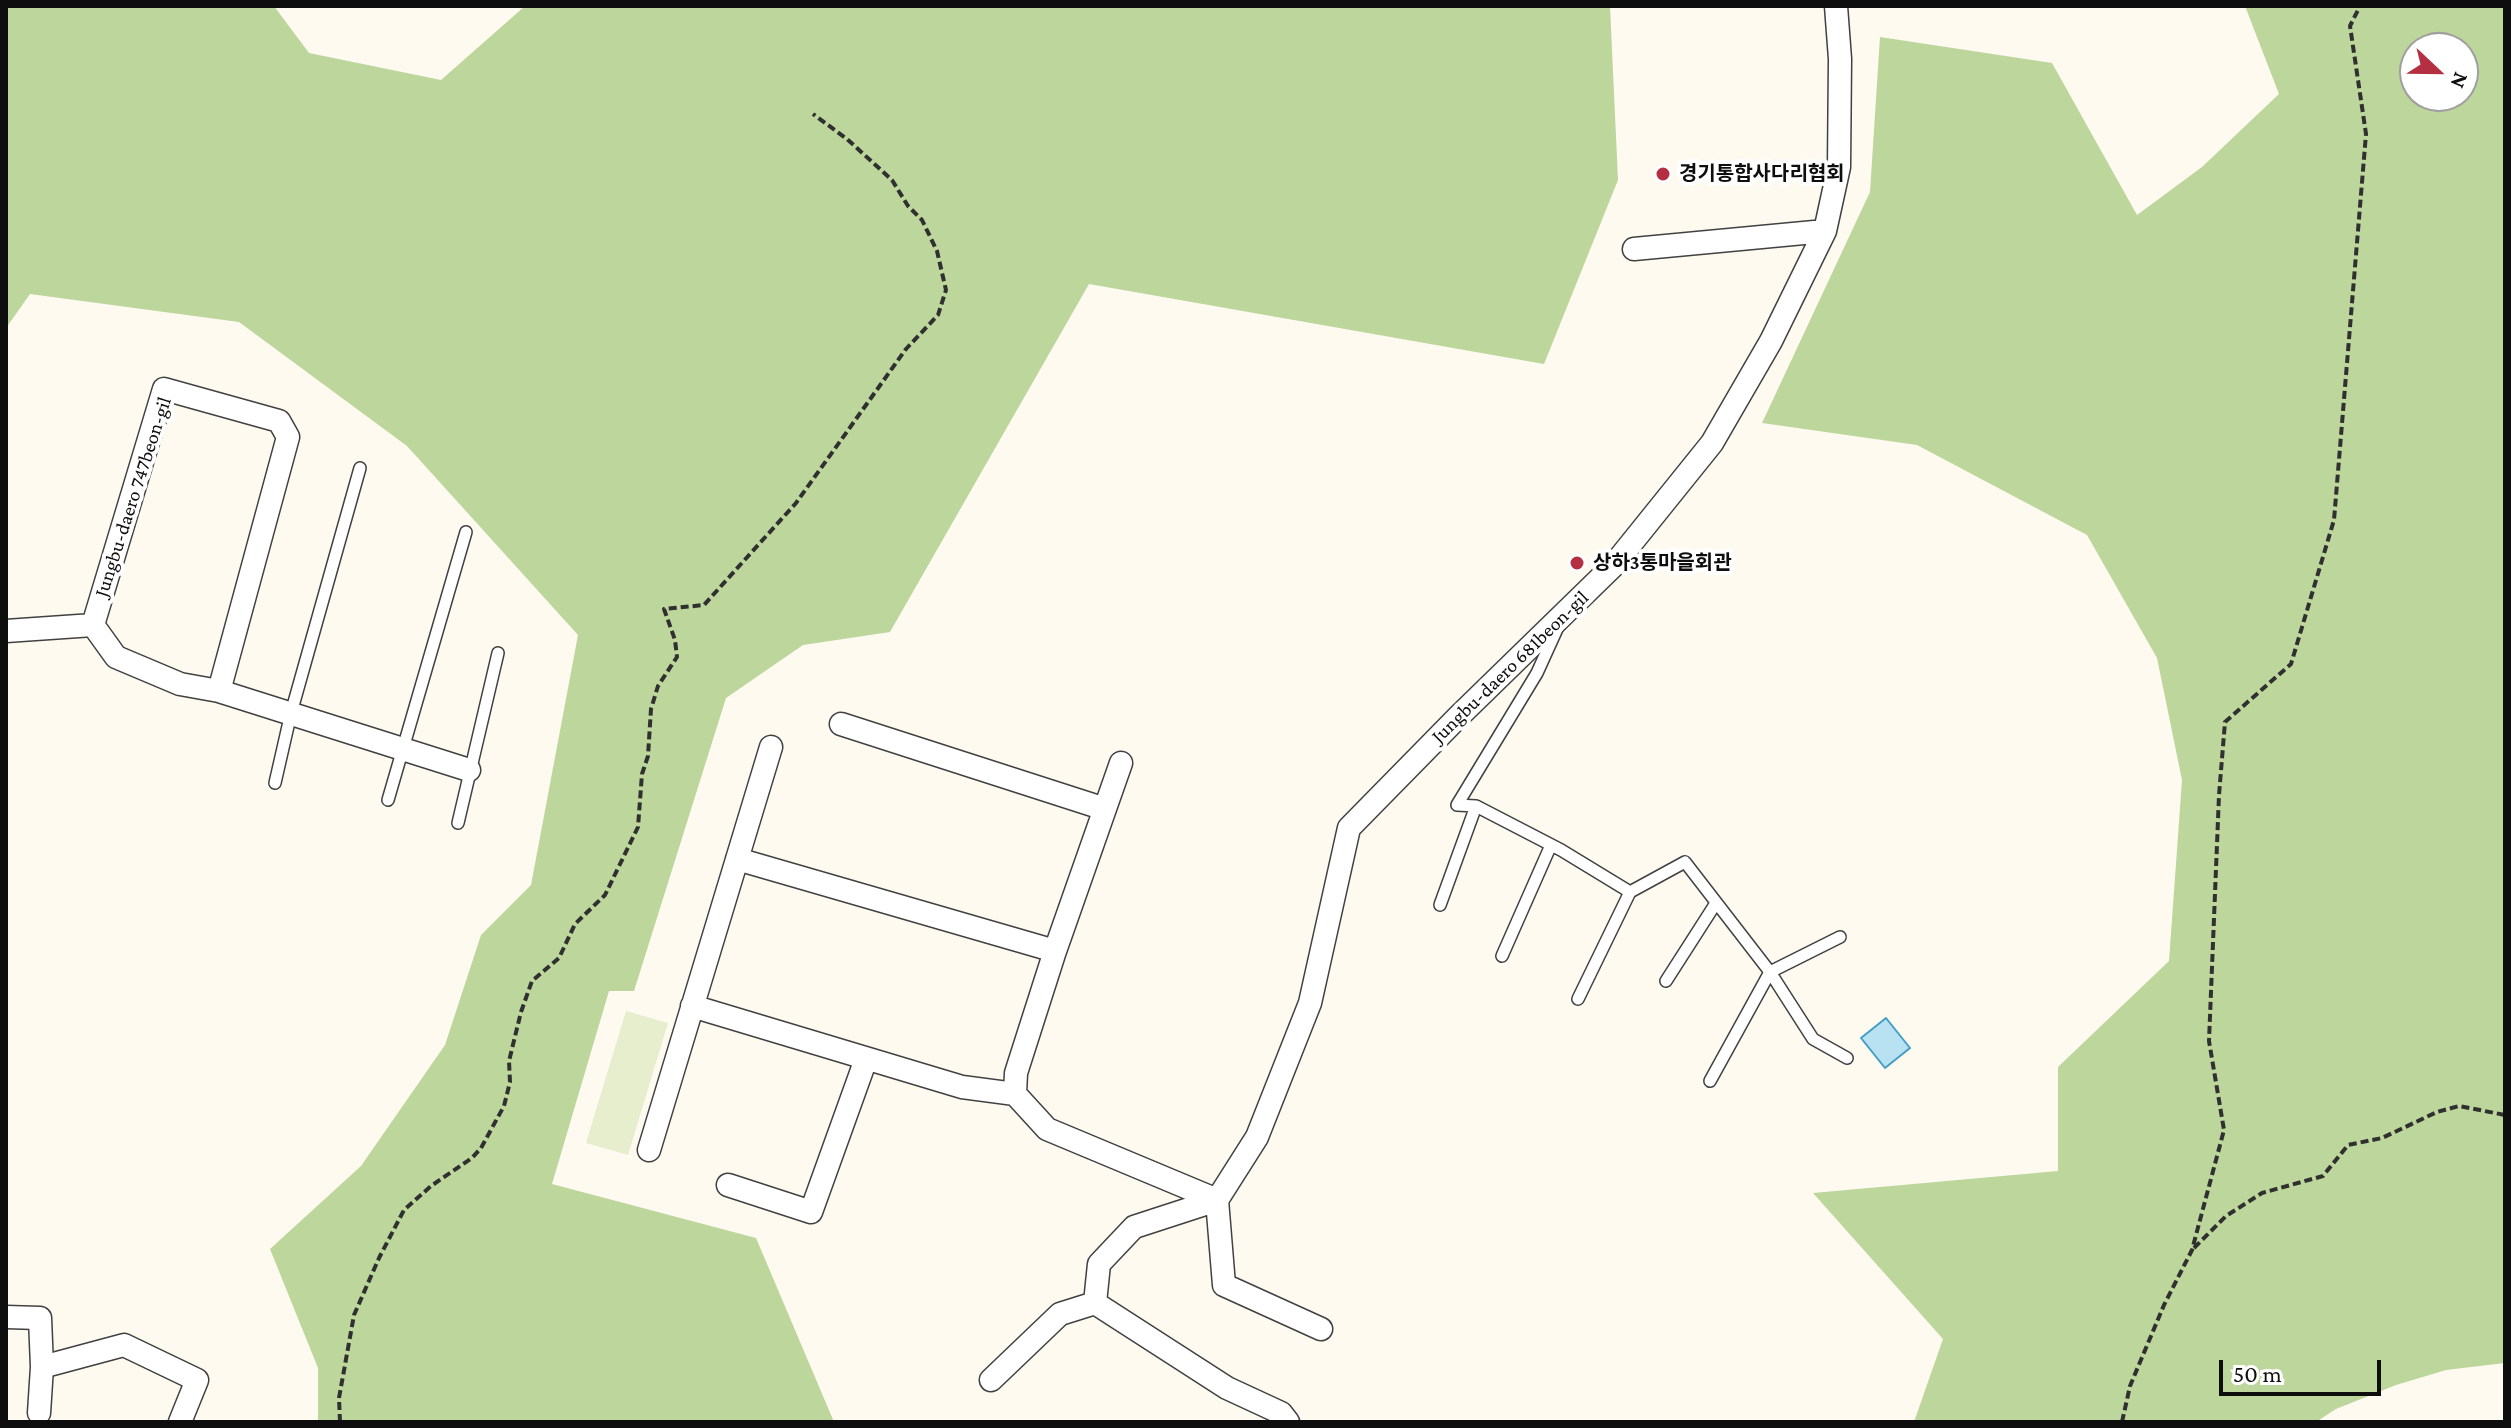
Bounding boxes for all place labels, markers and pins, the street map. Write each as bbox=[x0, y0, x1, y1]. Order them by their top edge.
place label: 경기통합사다리협회 bbox=[1679, 162, 1845, 186]
marker: 경기통합사다리협회 bbox=[1654, 165, 1672, 183]
place label: 상하3통마을회관 bbox=[1593, 551, 1732, 575]
marker: 상하3통마을회관 bbox=[1568, 554, 1586, 572]

